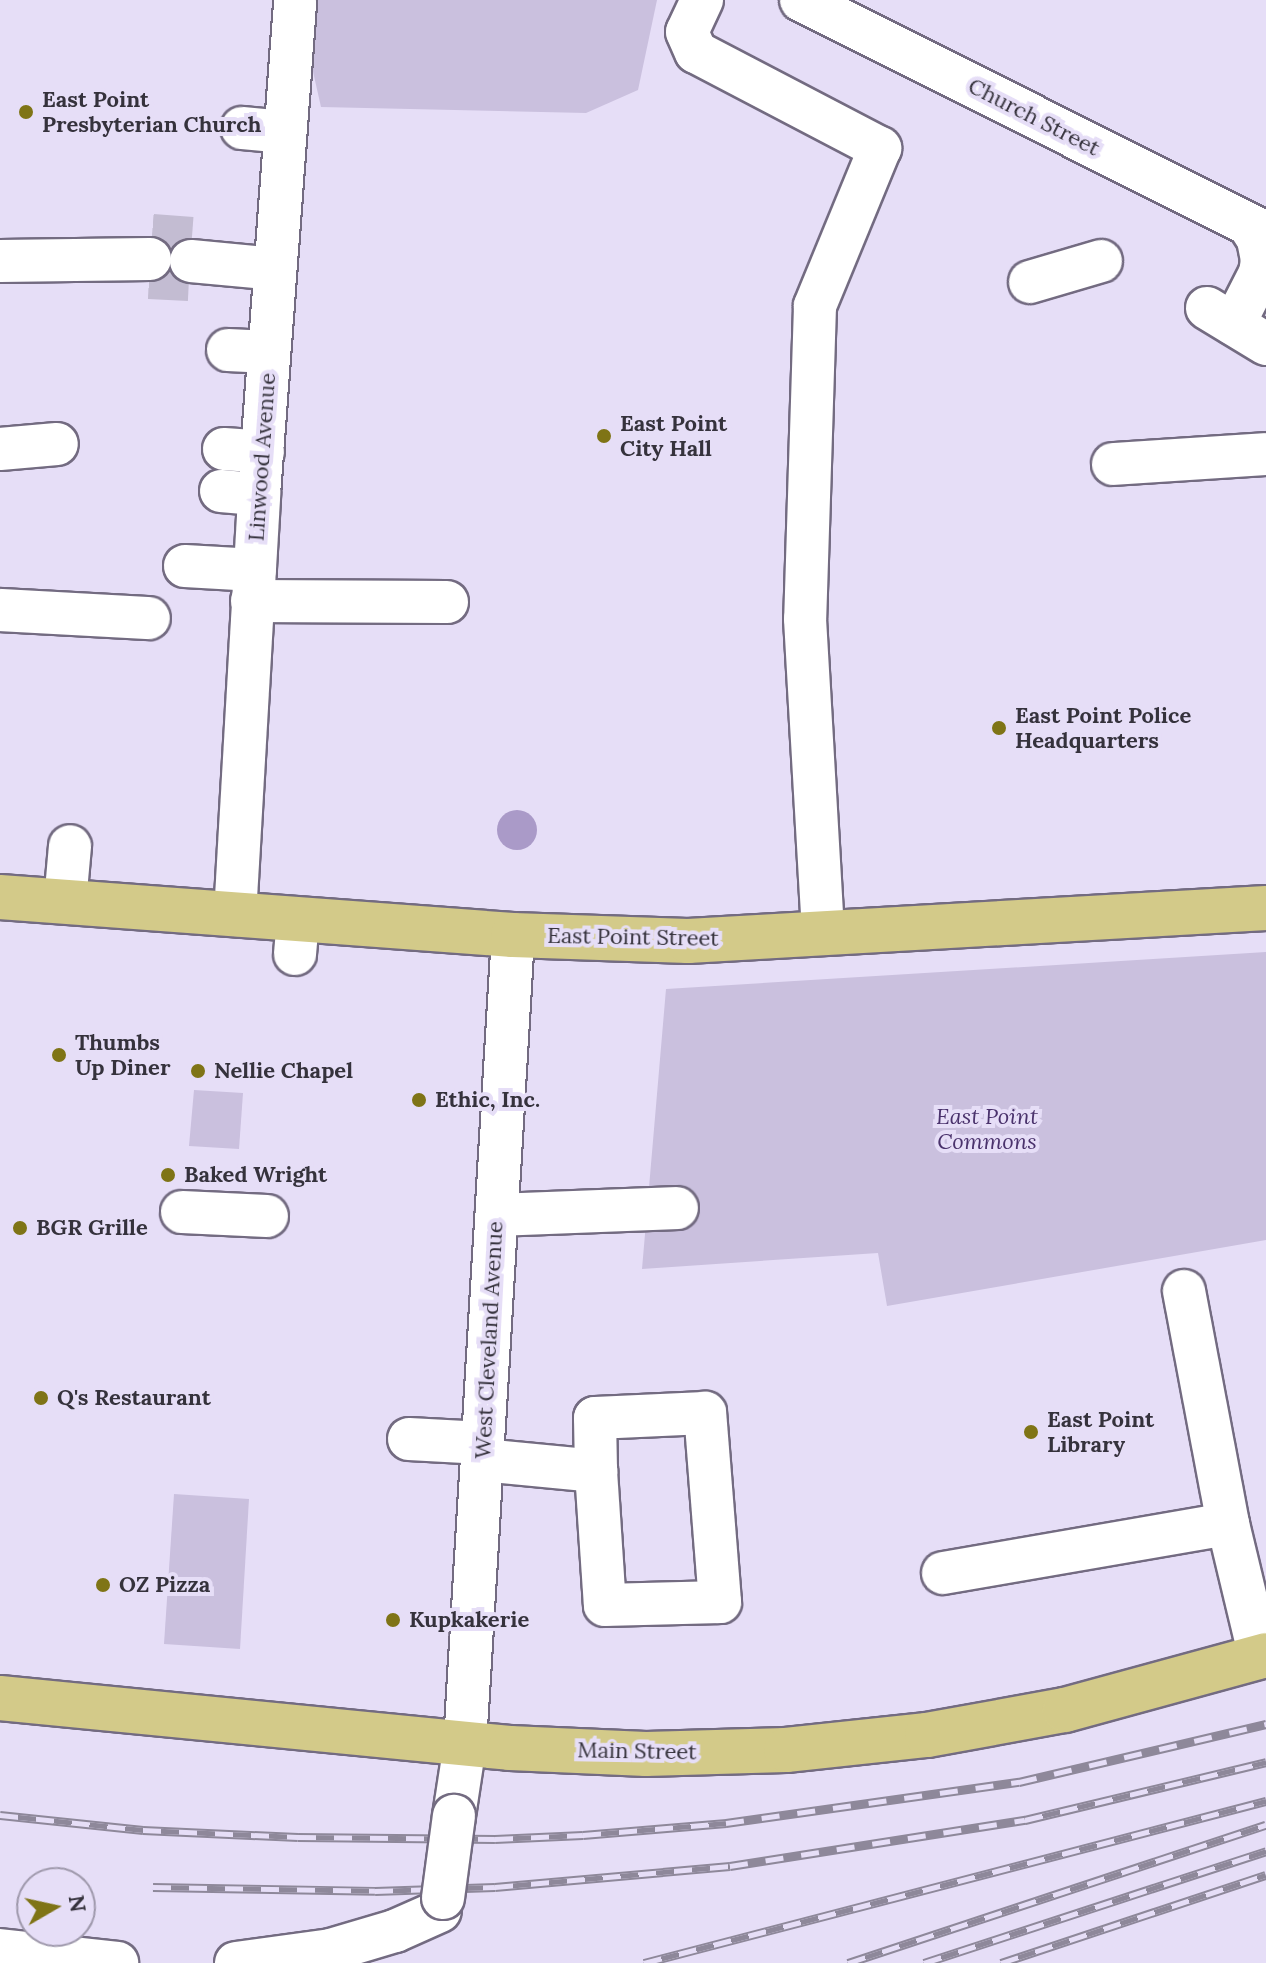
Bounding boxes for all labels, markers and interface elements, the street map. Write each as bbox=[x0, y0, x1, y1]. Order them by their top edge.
street label: Church Street bbox=[964, 73, 1104, 161]
place label: East Point Presbyterian Church bbox=[42, 86, 261, 138]
marker: East Point Presbyterian Church bbox=[17, 103, 35, 121]
street label: Linwood Avenue bbox=[243, 372, 281, 542]
place label: East Point City Hall bbox=[620, 410, 727, 462]
marker: East Point City Hall bbox=[595, 427, 613, 445]
place label: East Point Police Headquarters bbox=[1015, 702, 1191, 754]
marker: East Point Police Headquarters bbox=[990, 719, 1008, 737]
street label: East Point Street bbox=[547, 922, 719, 952]
place label: Thumbs Up Diner bbox=[75, 1029, 170, 1080]
marker: Thumbs Up Diner bbox=[50, 1046, 68, 1064]
place label: Nellie Chapel bbox=[214, 1058, 353, 1084]
marker: Nellie Chapel bbox=[189, 1062, 207, 1080]
place label: Ethic, Inc. bbox=[435, 1087, 540, 1113]
marker: Ethic, Inc. bbox=[410, 1091, 428, 1109]
park label: East Point Commons bbox=[936, 1103, 1038, 1154]
place label: Baked Wright bbox=[184, 1162, 327, 1188]
marker: Baked Wright bbox=[159, 1166, 177, 1184]
place label: BGR Grille bbox=[36, 1215, 148, 1241]
marker: BGR Grille bbox=[11, 1219, 29, 1237]
street label: West Cleveland Avenue bbox=[470, 1221, 508, 1459]
place label: Q's Restaurant bbox=[57, 1385, 211, 1411]
marker: Q's Restaurant bbox=[32, 1389, 50, 1407]
place label: East Point Library bbox=[1047, 1406, 1154, 1458]
marker: East Point Library bbox=[1022, 1423, 1040, 1441]
place label: OZ Pizza bbox=[119, 1572, 210, 1598]
marker: OZ Pizza bbox=[94, 1576, 112, 1594]
place label: Kupkakerie bbox=[409, 1607, 529, 1633]
marker: Kupkakerie bbox=[384, 1611, 402, 1629]
street label: Main Street bbox=[577, 1737, 697, 1765]
north arrow bbox=[16, 1867, 96, 1947]
text: N bbox=[63, 1893, 93, 1914]

